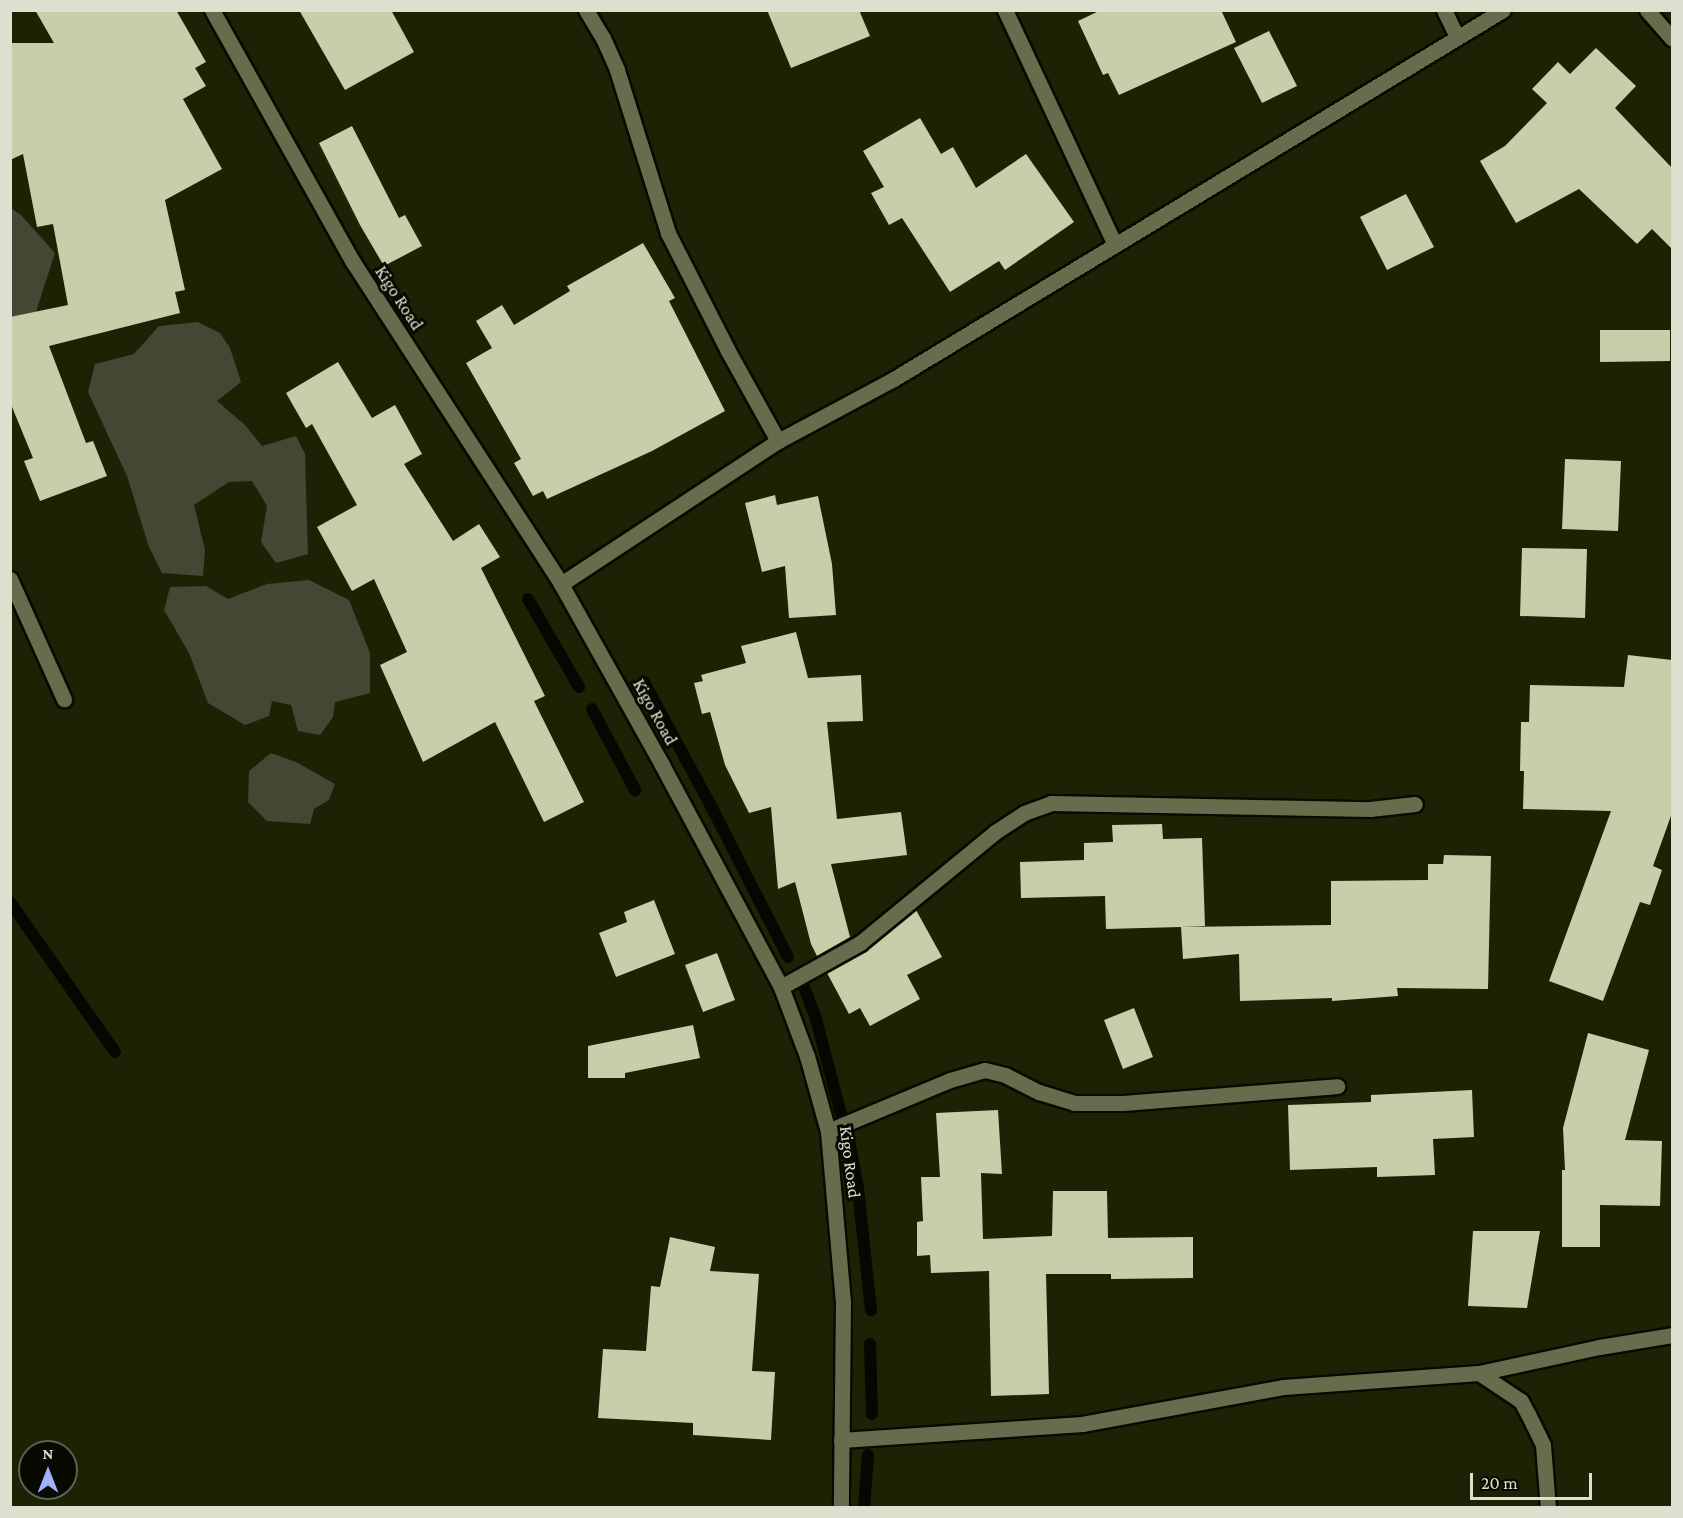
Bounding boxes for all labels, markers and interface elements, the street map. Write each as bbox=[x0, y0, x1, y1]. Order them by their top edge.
street label: Kigo Road bbox=[370, 262, 428, 334]
street label: Kigo Road bbox=[628, 675, 682, 749]
street label: Kigo Road bbox=[835, 1125, 865, 1199]
north arrow bbox=[18, 1440, 78, 1500]
text: N bbox=[43, 1445, 53, 1462]
scale bar bbox=[1473, 1461, 1594, 1499]
text: 20 m bbox=[1481, 1473, 1518, 1493]

